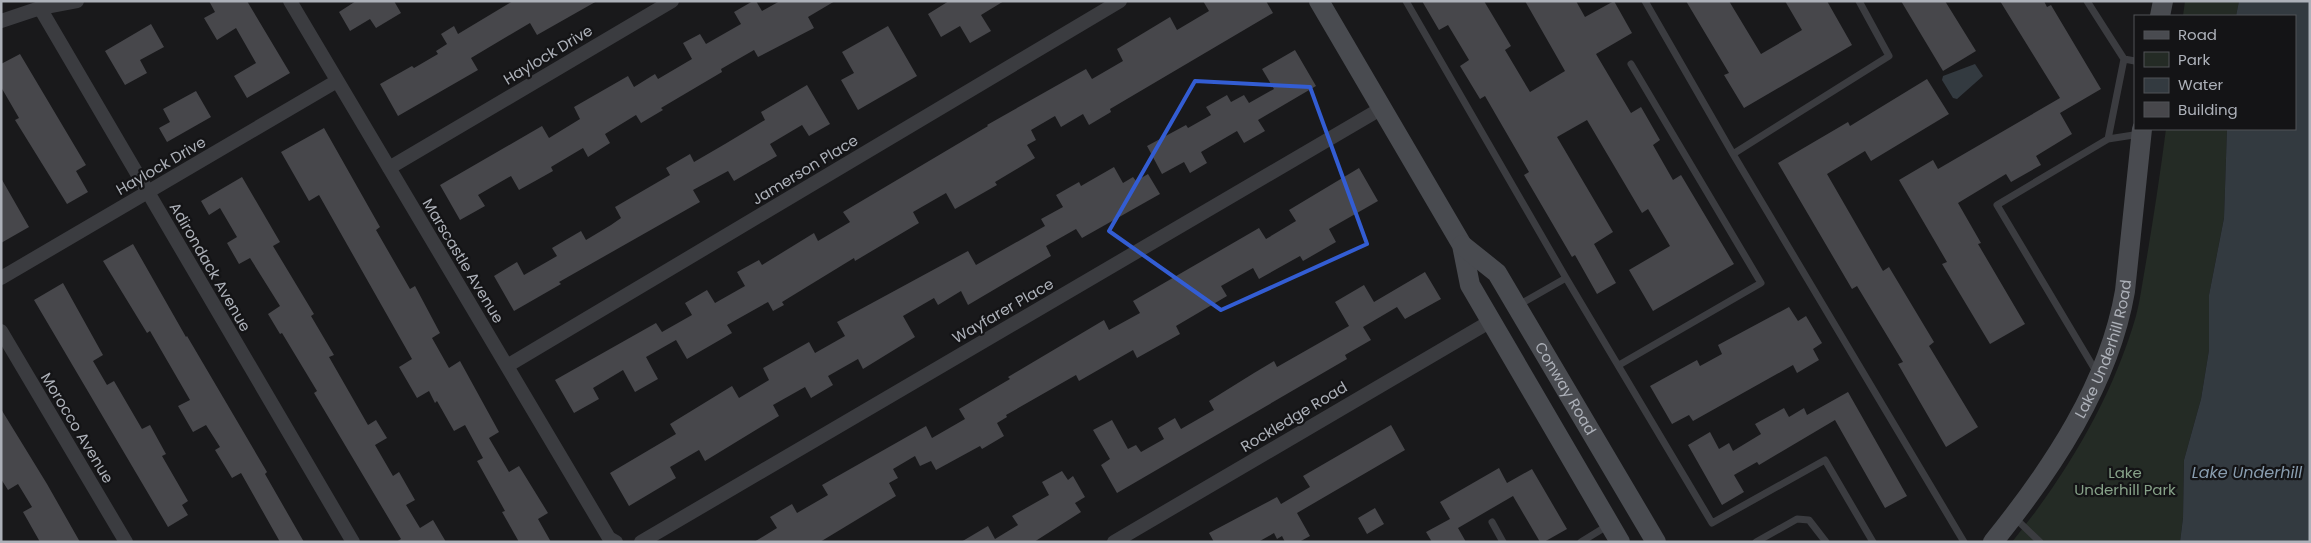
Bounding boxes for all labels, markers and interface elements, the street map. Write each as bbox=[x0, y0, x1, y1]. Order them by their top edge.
legend bbox=[2134, 15, 2296, 130]
street label: Haylock Drive bbox=[499, 20, 596, 90]
text: Road bbox=[2178, 24, 2217, 45]
text: Park bbox=[2178, 49, 2210, 70]
text: Water bbox=[2178, 74, 2224, 95]
text: Building bbox=[2178, 99, 2238, 120]
street label: Jamerson Place bbox=[748, 130, 862, 210]
street label: Haylock Drive bbox=[112, 131, 210, 200]
street label: Marscastle Avenue bbox=[418, 194, 509, 327]
street label: Adirondack Avenue bbox=[165, 198, 256, 335]
street label: Wayfarer Place bbox=[948, 273, 1057, 348]
street label: Lake Underhill Road bbox=[2069, 278, 2136, 422]
street label: Conway Road bbox=[1530, 338, 1601, 439]
street label: Morocco Avenue bbox=[36, 368, 119, 487]
street label: Rockledge Road bbox=[1236, 376, 1351, 457]
water label: Lake Underhill bbox=[2192, 461, 2302, 484]
park label: Lake Underhill Park bbox=[2074, 462, 2176, 500]

